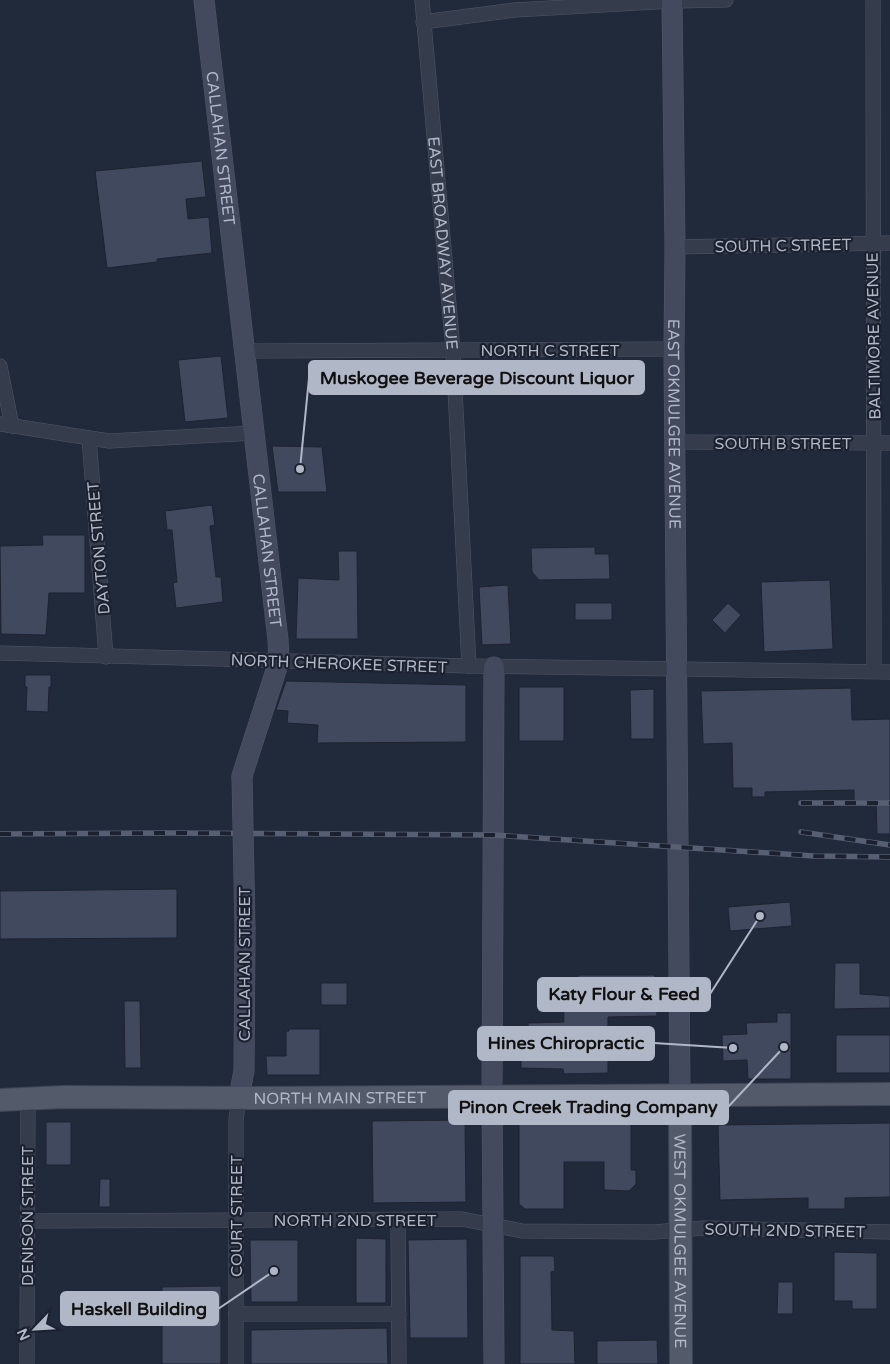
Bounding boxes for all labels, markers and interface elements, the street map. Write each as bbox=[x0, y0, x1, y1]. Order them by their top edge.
street label: CALLAHAN STREET bbox=[201, 70, 239, 226]
street label: EAST BROADWAY AVENUE bbox=[423, 136, 462, 351]
street label: SOUTH C STREET bbox=[714, 235, 852, 257]
street label: BALTIMORE AVENUE bbox=[863, 252, 885, 420]
street label: EAST OKMULGEE AVENUE bbox=[663, 319, 684, 529]
street label: NORTH C STREET bbox=[480, 341, 620, 361]
callout: Muskogee Beverage Discount Liquor bbox=[309, 361, 644, 394]
text: Muskogee Beverage Discount Liquor bbox=[320, 367, 635, 389]
street label: SOUTH B STREET bbox=[715, 434, 852, 454]
street label: CALLAHAN STREET bbox=[248, 472, 285, 629]
street label: DAYTON STREET bbox=[83, 480, 115, 615]
street label: NORTH CHEROKEE STREET bbox=[230, 650, 448, 678]
street label: CALLAHAN STREET bbox=[235, 886, 255, 1041]
callout: Katy Flour & Feed bbox=[538, 978, 710, 1011]
text: Katy Flour & Feed bbox=[548, 983, 700, 1005]
callout: Hines Chiropractic bbox=[478, 1027, 654, 1060]
text: Hines Chiropractic bbox=[488, 1032, 645, 1054]
street label: NORTH MAIN STREET bbox=[253, 1088, 427, 1109]
callout: Pinon Creek Trading Company bbox=[449, 1091, 728, 1124]
text: Pinon Creek Trading Company bbox=[458, 1096, 718, 1118]
street label: WEST OKMULGEE AVENUE bbox=[669, 1134, 690, 1348]
street label: DENISON STREET bbox=[18, 1146, 38, 1286]
street label: COURT STREET bbox=[227, 1155, 247, 1277]
street label: NORTH 2ND STREET bbox=[274, 1211, 437, 1231]
street label: SOUTH 2ND STREET bbox=[705, 1220, 866, 1242]
callout: Haskell Building bbox=[61, 1292, 218, 1325]
text: Haskell Building bbox=[71, 1298, 207, 1320]
north arrow bbox=[10, 1304, 60, 1354]
text: N bbox=[14, 1326, 34, 1343]

